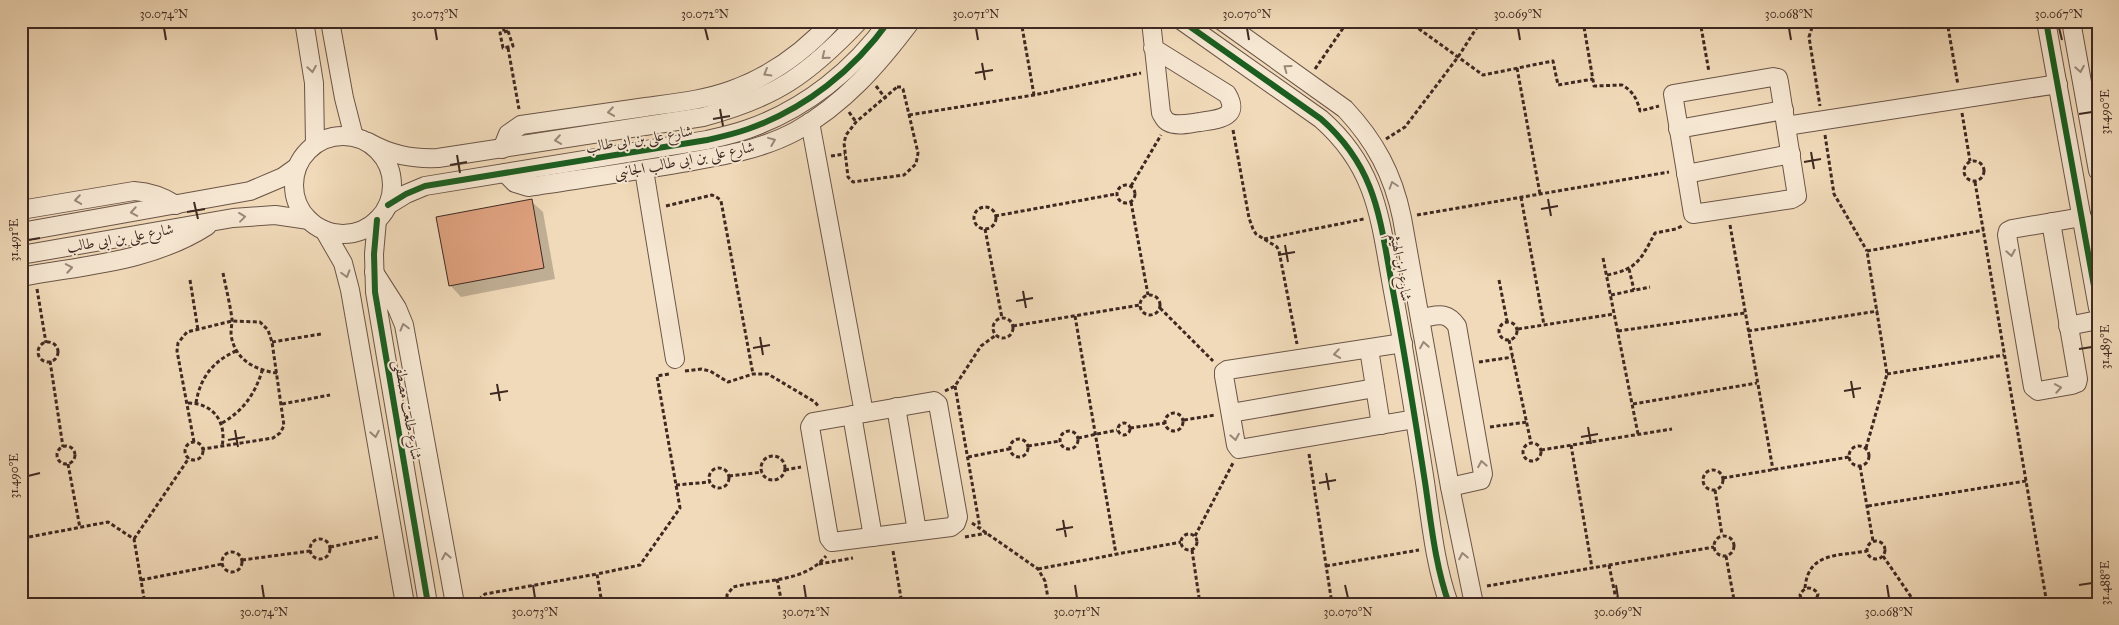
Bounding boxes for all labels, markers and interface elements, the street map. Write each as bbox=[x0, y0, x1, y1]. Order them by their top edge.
text: 30.074°N bbox=[140, 7, 188, 21]
text: 30.073°N bbox=[412, 7, 459, 21]
text: 30.072°N bbox=[681, 7, 729, 21]
text: 30.071°N bbox=[953, 7, 999, 21]
text: 30.070°N bbox=[1222, 7, 1272, 21]
text: 30.069°N bbox=[1494, 7, 1542, 21]
text: 30.068°N bbox=[1765, 7, 1813, 21]
text: 30.067°N bbox=[2035, 7, 2083, 21]
one-way arrow bbox=[821, 50, 830, 59]
one-way arrow bbox=[306, 65, 316, 74]
one-way arrow bbox=[1283, 65, 1293, 74]
one-way arrow bbox=[2074, 65, 2084, 74]
one-way arrow bbox=[763, 66, 772, 76]
text: 31.490°E bbox=[2098, 89, 2112, 135]
one-way arrow bbox=[606, 107, 615, 117]
street label: شارع على بن ابى طالب bbox=[584, 122, 694, 160]
one-way arrow bbox=[553, 135, 562, 145]
one-way arrow bbox=[767, 137, 776, 147]
street label: شارع على بن ابى طالب الجانبى bbox=[612, 138, 757, 186]
one-way arrow bbox=[1389, 182, 1399, 190]
one-way arrow bbox=[74, 195, 83, 205]
one-way arrow bbox=[130, 206, 138, 216]
one-way arrow bbox=[238, 212, 246, 223]
text: 31.491°E bbox=[7, 218, 21, 261]
street label: شارع على بن ابى طالب bbox=[65, 220, 175, 260]
street label: شارع ابن الهيثم bbox=[1380, 231, 1416, 304]
one-way arrow bbox=[2005, 249, 2015, 257]
one-way arrow bbox=[65, 264, 74, 274]
one-way arrow bbox=[340, 269, 350, 277]
one-way arrow bbox=[399, 323, 410, 332]
text: 31.489°E bbox=[2098, 324, 2112, 369]
one-way arrow bbox=[1420, 340, 1430, 349]
one-way arrow bbox=[1333, 348, 1342, 358]
street label: شارع طلعت مصطفى bbox=[386, 359, 426, 462]
one-way arrow bbox=[2053, 383, 2062, 393]
one-way arrow bbox=[369, 429, 379, 438]
one-way arrow bbox=[1229, 432, 1240, 441]
text: 31.490°E bbox=[7, 453, 21, 499]
one-way arrow bbox=[1477, 459, 1487, 468]
one-way arrow bbox=[441, 551, 452, 560]
one-way arrow bbox=[1458, 552, 1469, 561]
text: 31.488°E bbox=[2098, 560, 2112, 605]
text: 30.074°N bbox=[240, 605, 288, 619]
text: 30.073°N bbox=[512, 605, 559, 619]
text: 30.072°N bbox=[782, 605, 830, 619]
text: 30.071°N bbox=[1054, 605, 1100, 619]
text: 30.070°N bbox=[1323, 605, 1373, 619]
text: 30.069°N bbox=[1594, 605, 1642, 619]
text: 30.068°N bbox=[1865, 605, 1913, 619]

